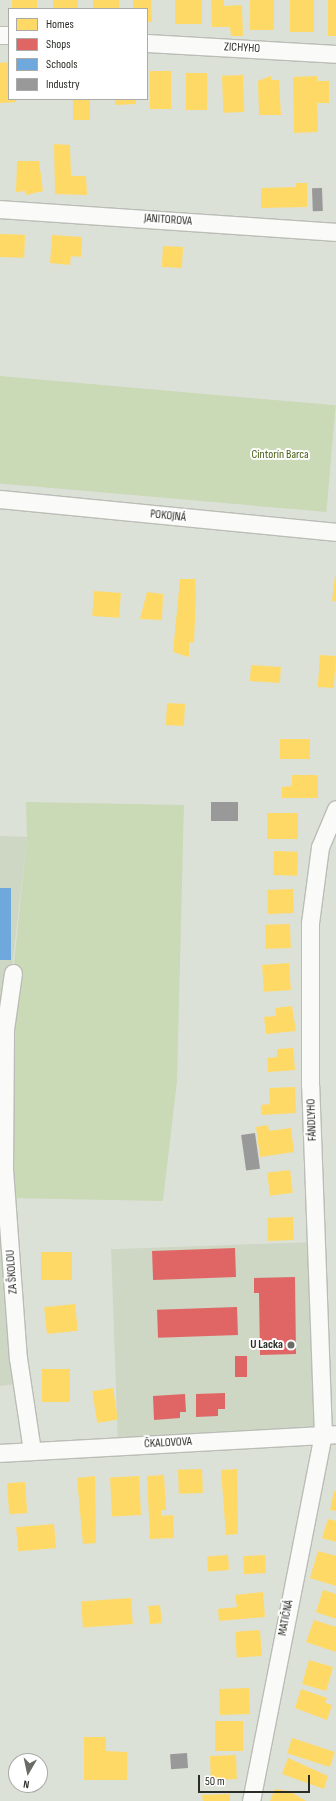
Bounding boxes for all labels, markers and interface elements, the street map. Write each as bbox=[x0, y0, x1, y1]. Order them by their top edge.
legend bbox=[8, 8, 148, 100]
text: Homes bbox=[46, 17, 74, 32]
text: Shops bbox=[46, 37, 71, 52]
street label: ZICHYHO bbox=[223, 40, 261, 56]
text: Schools bbox=[46, 57, 78, 72]
text: Industry bbox=[46, 77, 80, 92]
street label: JANITOROVA bbox=[143, 211, 193, 229]
park label: Cintorín Barca bbox=[251, 448, 309, 462]
street label: POKOJNÁ bbox=[149, 507, 187, 525]
street label: FÁNDLYHO bbox=[304, 1099, 320, 1141]
street label: ZA ŠKOLOU bbox=[3, 1249, 21, 1295]
place label: U Lacka bbox=[250, 1338, 283, 1352]
marker: U Lacka bbox=[286, 1340, 296, 1350]
street label: ČKALOVOVA bbox=[144, 1435, 192, 1451]
street label: MATIČNÁ bbox=[275, 1599, 297, 1637]
north arrow bbox=[8, 1753, 48, 1793]
scale bar bbox=[200, 1767, 312, 1793]
text: 50 m bbox=[205, 1774, 225, 1789]
text: N bbox=[22, 1777, 30, 1791]

